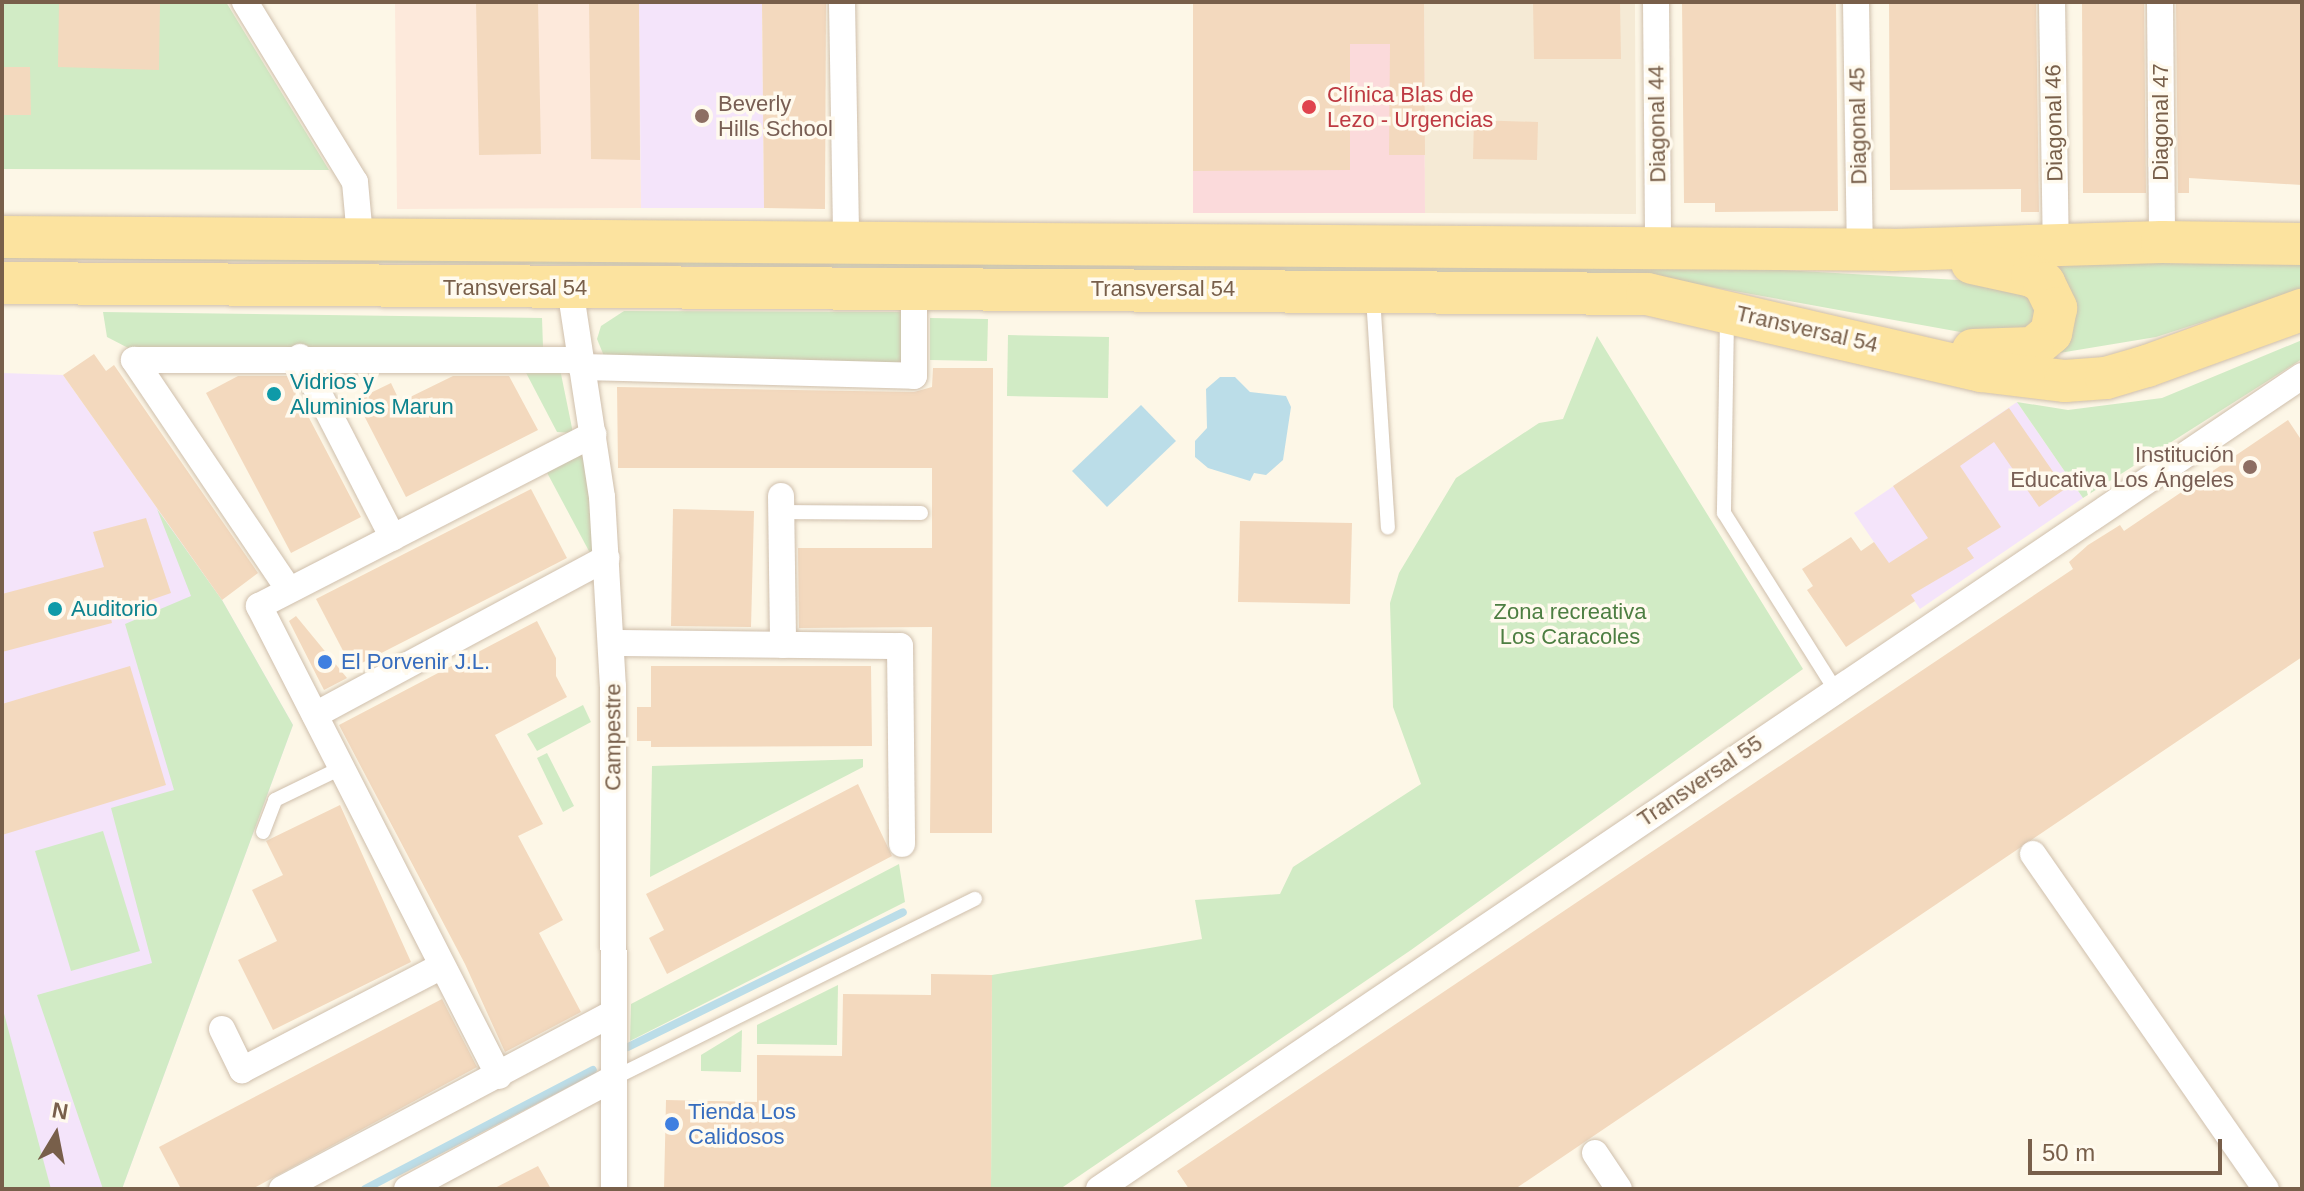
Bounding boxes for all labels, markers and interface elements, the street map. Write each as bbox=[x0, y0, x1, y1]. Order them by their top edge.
street label: Diagonal 47 bbox=[2148, 63, 2174, 181]
street label: Diagonal 46 bbox=[2040, 64, 2068, 182]
street label: Diagonal 44 bbox=[1643, 65, 1671, 183]
street label: Diagonal 45 bbox=[1844, 67, 1872, 185]
place label: Clínica Blas de Lezo - Urgencias bbox=[1327, 81, 1493, 132]
place label: Beverly Hills School bbox=[718, 90, 833, 142]
marker: Clínica Blas de Lezo - Urgencias bbox=[1298, 96, 1320, 118]
marker: Beverly Hills School bbox=[693, 107, 711, 125]
street label: Transversal 54 bbox=[443, 275, 587, 301]
street label: Transversal 54 bbox=[1091, 276, 1235, 302]
street label: Transversal 54 bbox=[1734, 300, 1880, 358]
place label: Vidrios y Aluminios Marun bbox=[290, 368, 454, 420]
marker: Vidrios y Aluminios Marun bbox=[265, 385, 283, 403]
place label: Institución Educativa Los Ángeles bbox=[2010, 441, 2234, 492]
marker: Institución Educativa Los Ángeles bbox=[2241, 458, 2259, 476]
place label: Auditorio bbox=[71, 596, 158, 622]
park label: Zona recreativa Los Caracoles bbox=[1494, 598, 1646, 650]
marker: Auditorio bbox=[46, 600, 64, 618]
place label: El Porvenir J.L. bbox=[341, 649, 490, 675]
marker: El Porvenir J.L. bbox=[316, 653, 334, 671]
street label: Campestre bbox=[600, 683, 626, 791]
street label: Transversal 55 bbox=[1633, 730, 1767, 832]
north arrow bbox=[16, 1095, 96, 1175]
text: N bbox=[50, 1097, 70, 1125]
place label: Tienda Los Calidosos bbox=[688, 1098, 796, 1150]
marker: Tienda Los Calidosos bbox=[663, 1115, 681, 1133]
scale bar bbox=[2032, 1123, 2226, 1173]
text: 50 m bbox=[2042, 1139, 2095, 1166]

